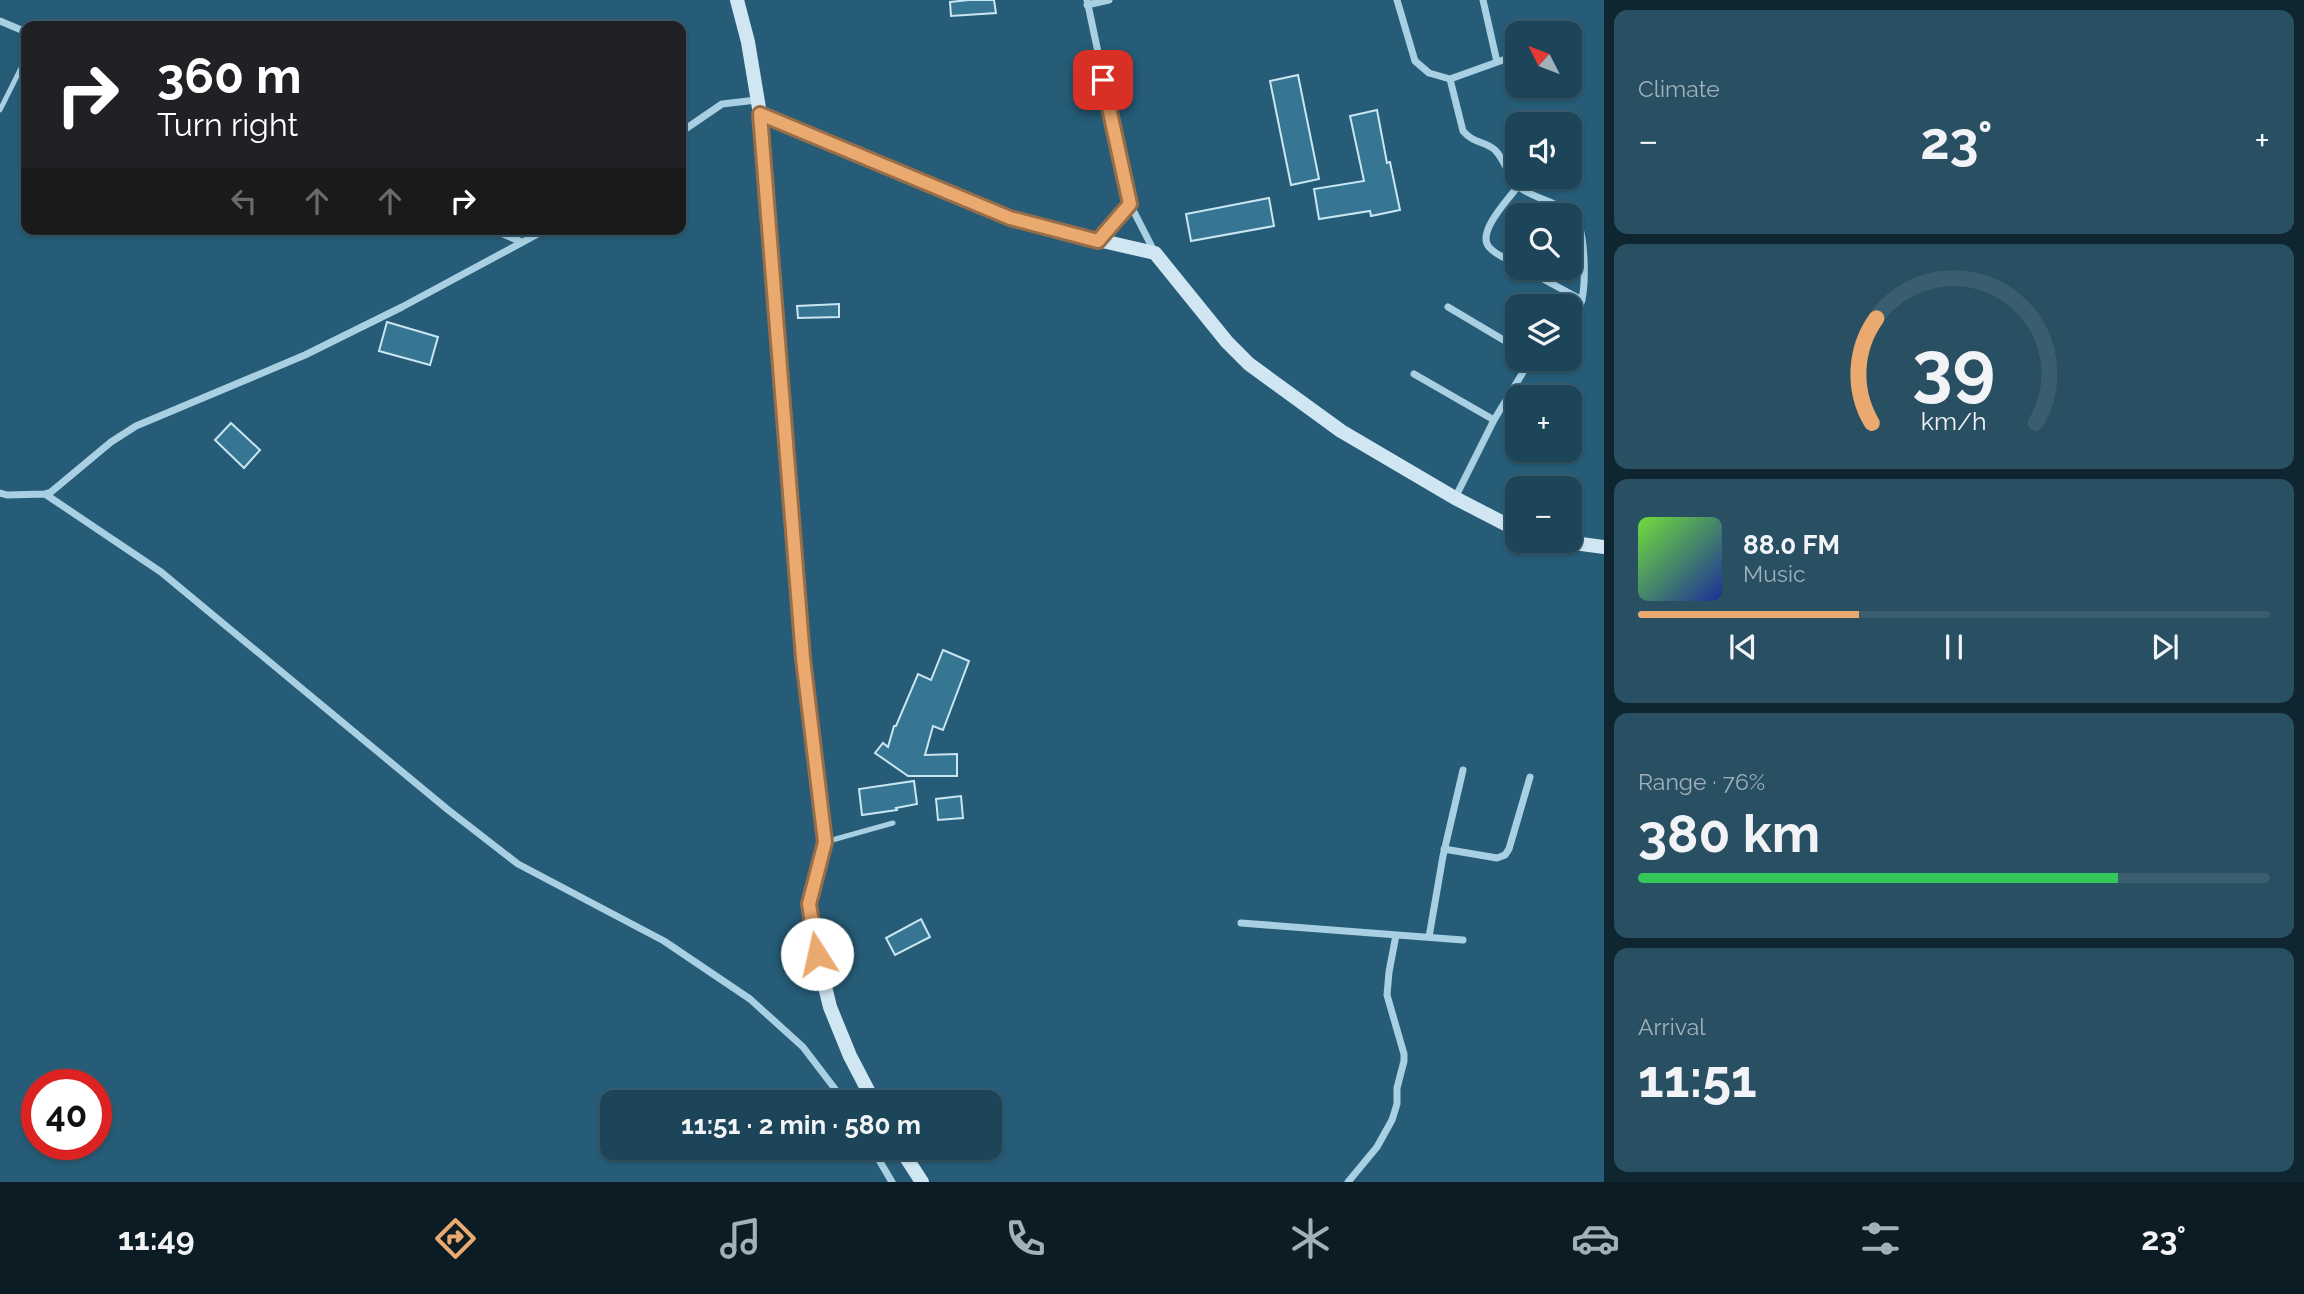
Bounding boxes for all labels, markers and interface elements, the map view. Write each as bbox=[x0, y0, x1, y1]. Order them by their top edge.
north arrow bbox=[1505, 21, 1582, 98]
map controls bbox=[1505, 21, 1582, 553]
text: 360 m bbox=[157, 47, 302, 104]
icon: right bbox=[42, 49, 133, 140]
pin bbox=[1073, 50, 1133, 110]
icon: arrive bbox=[1084, 61, 1122, 99]
text: Climate bbox=[1638, 75, 1720, 102]
text: Turn right bbox=[157, 106, 298, 143]
text: 23° bbox=[1920, 110, 1993, 171]
button: sound bbox=[1505, 112, 1582, 189]
text: − bbox=[1638, 118, 1658, 163]
text: + bbox=[2254, 118, 2270, 163]
icon: left bbox=[225, 182, 263, 220]
icon: ahead bbox=[298, 182, 336, 220]
icon: ahead bbox=[371, 182, 409, 220]
icon: right bbox=[444, 182, 482, 220]
button: search bbox=[1505, 203, 1582, 280]
button: layers bbox=[1505, 294, 1582, 371]
text: 39 bbox=[1912, 325, 1996, 410]
button: + bbox=[1505, 385, 1582, 462]
text: km/h bbox=[1921, 405, 1987, 435]
button: − bbox=[1505, 476, 1582, 553]
text: 88.0 FM bbox=[1743, 530, 1840, 560]
text: Music bbox=[1743, 560, 1806, 587]
icon: previous bbox=[1724, 628, 1762, 666]
icon: pause bbox=[1935, 628, 1973, 666]
icon: next bbox=[2146, 628, 2184, 666]
text: Range · 76% bbox=[1638, 768, 1765, 795]
text: 380 km bbox=[1638, 803, 1820, 864]
position arrow bbox=[780, 917, 854, 991]
text: Arrival bbox=[1638, 1013, 1705, 1040]
text: 11:51 bbox=[1638, 1048, 1757, 1109]
speed limit sign: 40 bbox=[21, 1069, 112, 1160]
text: 11:51 · 2 min · 580 m bbox=[681, 1110, 921, 1140]
icon: directions bbox=[431, 1214, 480, 1263]
icon: music bbox=[716, 1214, 765, 1263]
icon: phone bbox=[1001, 1214, 1050, 1263]
icon: climate bbox=[1286, 1214, 1335, 1263]
icon: car bbox=[1571, 1214, 1620, 1263]
icon: filters bbox=[1856, 1214, 1905, 1263]
text: 11:49 bbox=[118, 1220, 195, 1257]
text: 23° bbox=[2141, 1220, 2186, 1257]

